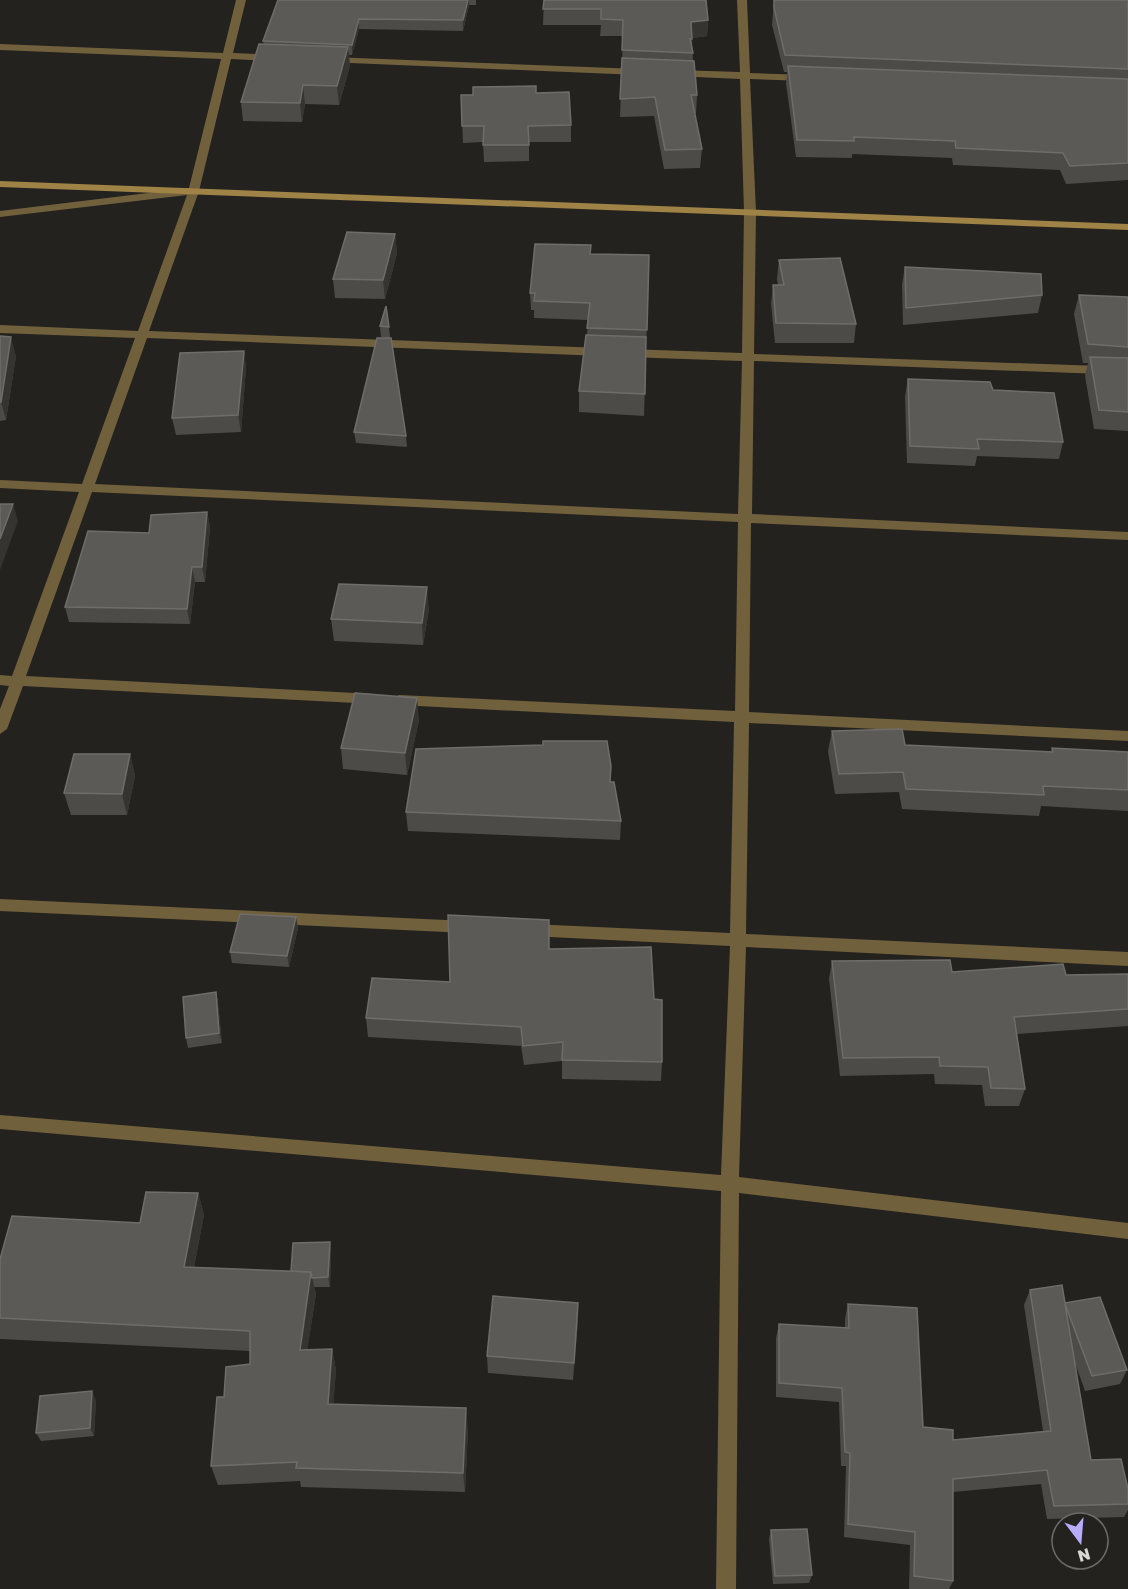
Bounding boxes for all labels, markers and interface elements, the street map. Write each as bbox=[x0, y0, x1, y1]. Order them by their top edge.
north arrow bbox=[1050, 1511, 1110, 1571]
text: N bbox=[1076, 1544, 1093, 1567]

